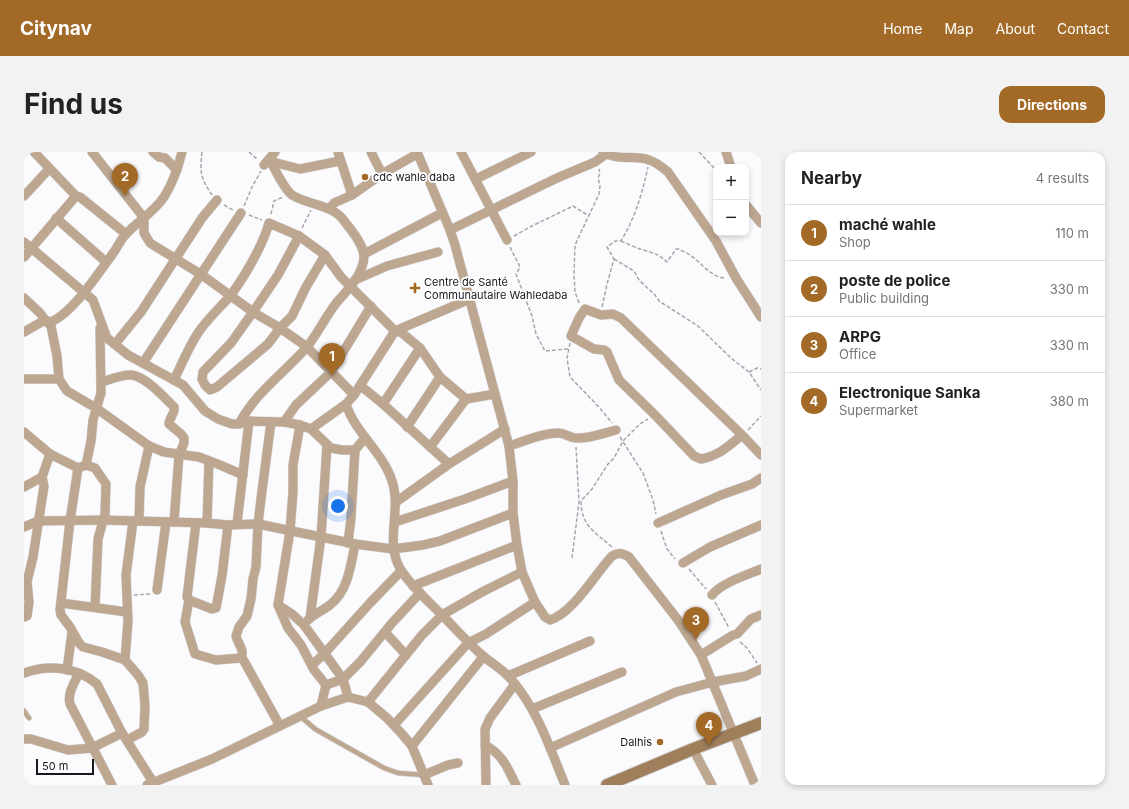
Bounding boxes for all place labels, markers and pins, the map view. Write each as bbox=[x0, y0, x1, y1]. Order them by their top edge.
pin: 2 bbox=[112, 163, 138, 196]
place label: cdc wahle daba bbox=[373, 170, 455, 184]
marker: cdc wahle daba bbox=[360, 172, 370, 182]
place label: Centre de Santé Communautaire Wahledaba bbox=[424, 275, 568, 302]
marker: Centre de Santé Communautaire Wahledaba bbox=[409, 282, 421, 294]
pin: 1 bbox=[319, 343, 345, 376]
pin: 3 bbox=[683, 607, 709, 640]
pin: 4 bbox=[696, 712, 722, 745]
place label: Dalhis bbox=[620, 735, 652, 749]
marker: Dalhis bbox=[655, 737, 665, 747]

